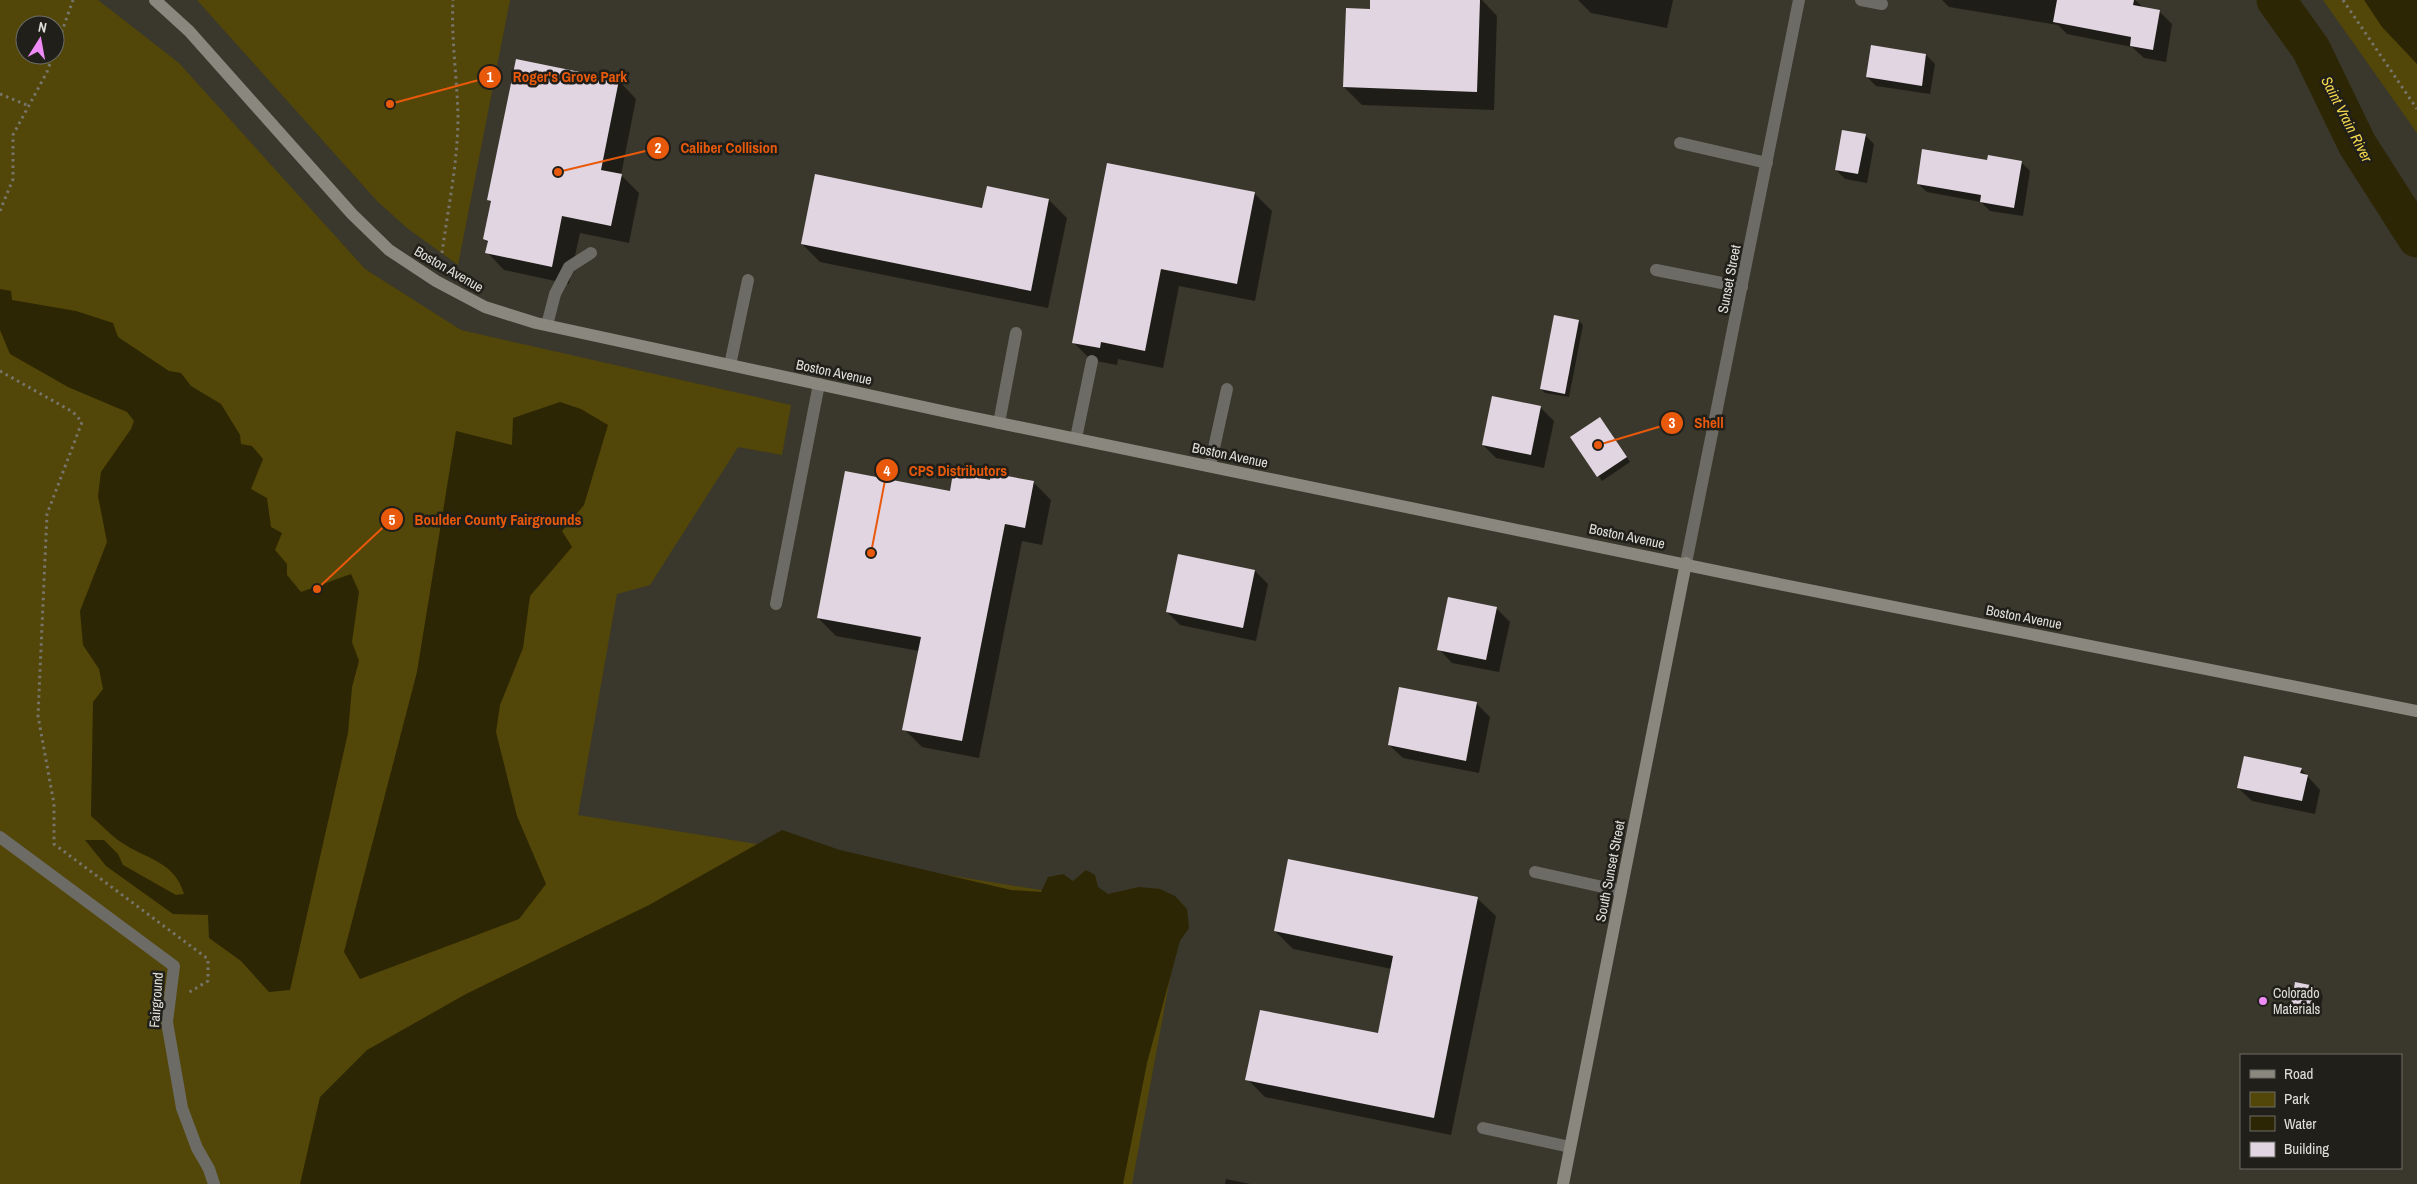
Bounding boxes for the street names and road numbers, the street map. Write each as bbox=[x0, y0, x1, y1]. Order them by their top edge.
street label: Boston Avenue bbox=[411, 242, 487, 296]
street label: Sunset Street bbox=[1714, 243, 1744, 315]
street label: Boston Avenue bbox=[794, 355, 874, 389]
street label: Boston Avenue bbox=[1190, 438, 1270, 472]
street label: Boston Avenue bbox=[1587, 519, 1667, 553]
street label: Boston Avenue bbox=[1984, 601, 2064, 633]
street label: South Sunset Street bbox=[1591, 819, 1629, 923]
street label: Fairground bbox=[145, 972, 167, 1028]

